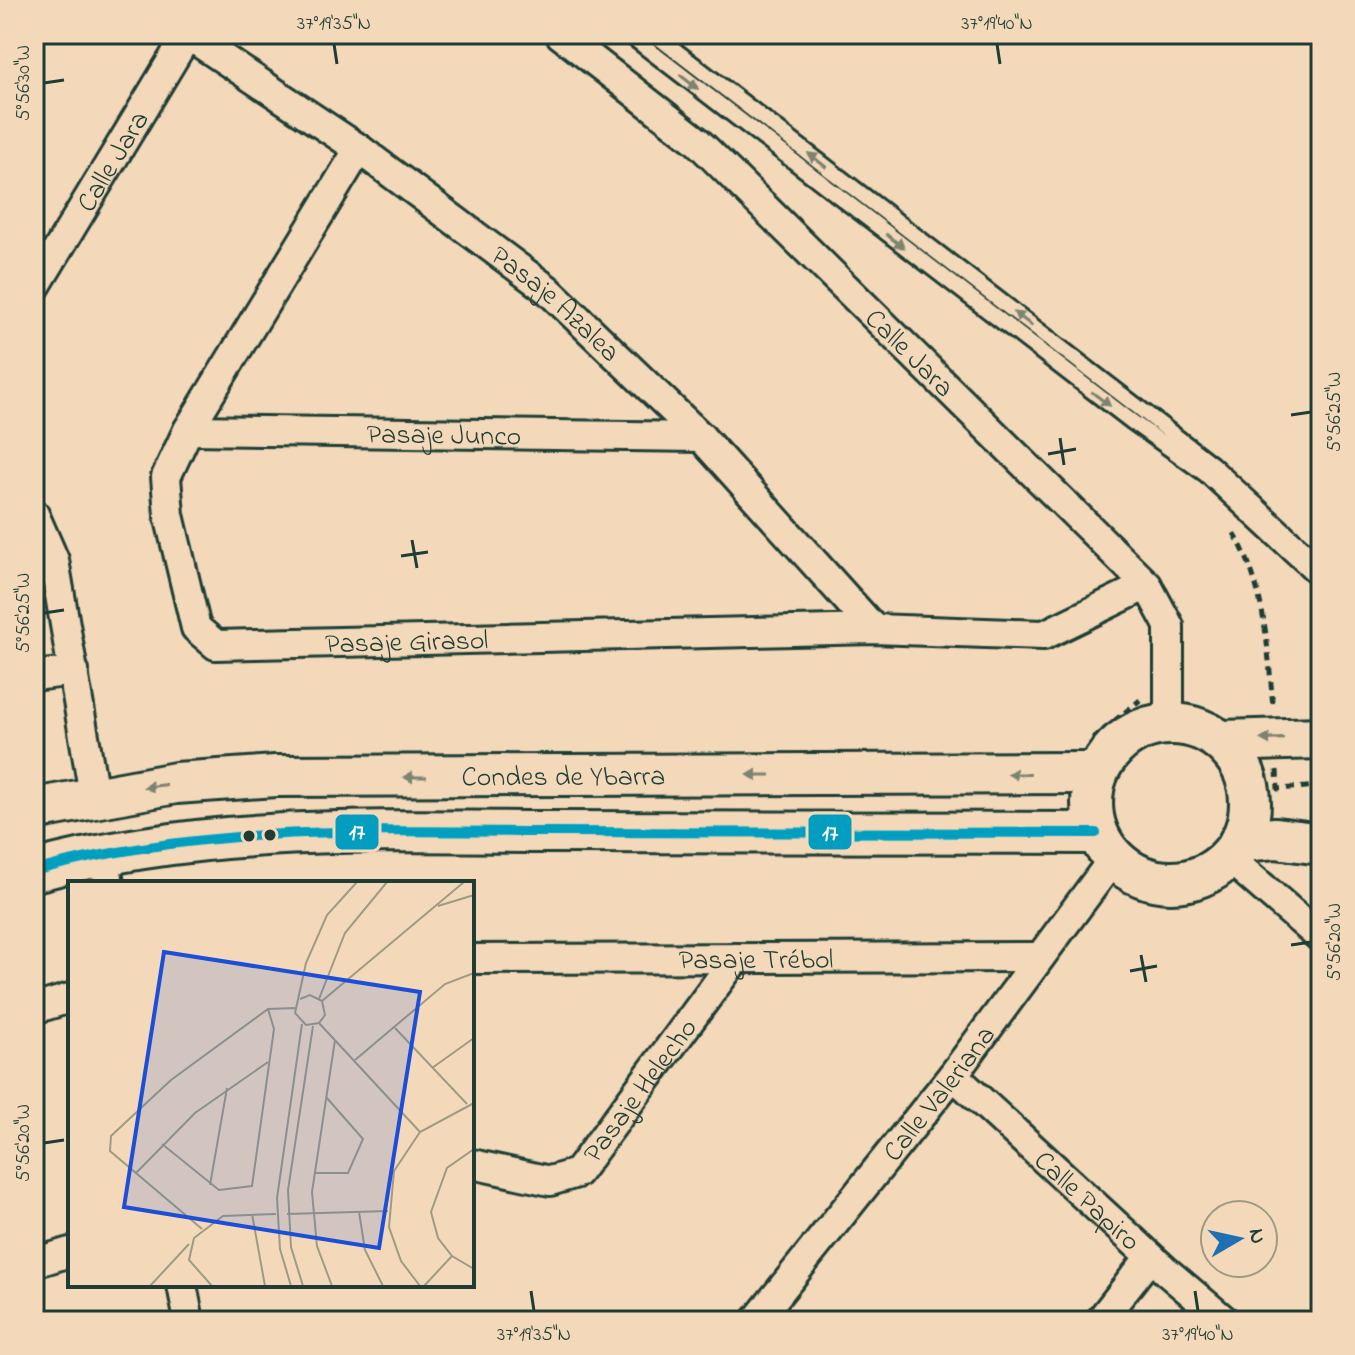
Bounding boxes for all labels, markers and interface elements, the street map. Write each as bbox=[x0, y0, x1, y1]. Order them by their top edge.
text: 37°19'35"N bbox=[297, 10, 371, 39]
text: 37°19'40"N bbox=[961, 10, 1033, 39]
text: 5°56'30"W bbox=[10, 45, 39, 121]
one-way arrow bbox=[679, 73, 699, 90]
street label: Calle Jara bbox=[68, 104, 161, 221]
one-way arrow bbox=[807, 153, 828, 169]
one-way arrow bbox=[885, 232, 905, 248]
street label: Pasaje Azalea bbox=[481, 237, 628, 373]
street label: Calle Jara bbox=[854, 300, 963, 408]
one-way arrow bbox=[1013, 312, 1033, 328]
text: 5°56'25"W bbox=[1321, 372, 1350, 452]
one-way arrow bbox=[1091, 390, 1112, 406]
street label: Pasaje Junco bbox=[366, 415, 522, 459]
text: 5°56'25"W bbox=[10, 573, 39, 653]
street label: Pasaje Girasol bbox=[324, 621, 489, 666]
one-way arrow bbox=[1259, 733, 1284, 746]
street label: Condes de Ybarra bbox=[461, 758, 665, 799]
one-way arrow bbox=[1006, 768, 1031, 780]
one-way arrow bbox=[746, 769, 771, 781]
one-way arrow bbox=[402, 771, 427, 783]
one-way arrow bbox=[142, 780, 167, 793]
line badge: 17 bbox=[334, 813, 380, 851]
line badge: 17 bbox=[807, 813, 853, 851]
text: 17 bbox=[349, 818, 366, 850]
text: 17 bbox=[822, 819, 839, 851]
unlabelled marker bbox=[262, 827, 278, 843]
unlabelled marker bbox=[241, 828, 257, 844]
inset map bbox=[68, 881, 474, 1287]
text: 5°56'20"W bbox=[1321, 903, 1350, 981]
street label: Pasaje Trébol bbox=[679, 941, 833, 982]
street label: Pasaje Helecho bbox=[574, 1011, 709, 1172]
street label: Calle Valeriana bbox=[874, 1018, 1007, 1172]
text: 5°56'20"W bbox=[10, 1104, 39, 1182]
street label: Calle Papiro bbox=[1023, 1142, 1149, 1262]
north arrow bbox=[1199, 1199, 1279, 1279]
text: N bbox=[1239, 1226, 1273, 1246]
text: 37°19'35"N bbox=[497, 1321, 571, 1350]
text: 37°19'40"N bbox=[1162, 1321, 1234, 1350]

